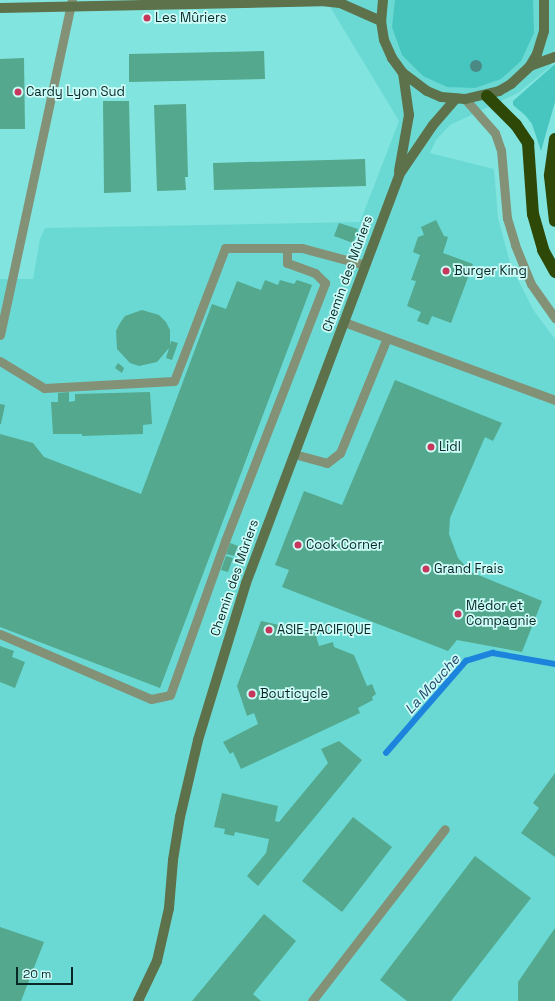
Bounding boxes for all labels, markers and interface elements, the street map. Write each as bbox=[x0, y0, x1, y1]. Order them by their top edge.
place label: Les Mûriers bbox=[155, 10, 227, 26]
marker: Les Mûriers bbox=[142, 13, 152, 23]
place label: Cardy Lyon Sud bbox=[26, 84, 125, 100]
marker: Cardy Lyon Sud bbox=[13, 87, 23, 97]
street label: Chemin des Mûriers bbox=[320, 214, 376, 334]
place label: Burger King bbox=[454, 263, 527, 279]
marker: Burger King bbox=[441, 266, 451, 276]
place label: Lidl bbox=[439, 439, 461, 455]
marker: Lidl bbox=[426, 442, 436, 452]
street label: Chemin des Mûriers bbox=[208, 518, 262, 638]
place label: Cook Corner bbox=[306, 537, 383, 553]
marker: Cook Corner bbox=[293, 540, 303, 550]
place label: Grand Frais bbox=[434, 561, 504, 577]
marker: Grand Frais bbox=[421, 564, 431, 574]
place label: Médor et Compagnie bbox=[466, 599, 536, 630]
marker: Médor et Compagnie bbox=[453, 609, 463, 619]
place label: ASIE-PACIFIQUE bbox=[277, 622, 371, 638]
marker: ASIE-PACIFIQUE bbox=[264, 625, 274, 635]
water label: La Mouche bbox=[401, 651, 463, 717]
place label: Bouticycle bbox=[260, 686, 328, 702]
marker: Bouticycle bbox=[247, 689, 257, 699]
scale bar bbox=[18, 959, 75, 985]
text: 20 m bbox=[23, 966, 51, 982]

